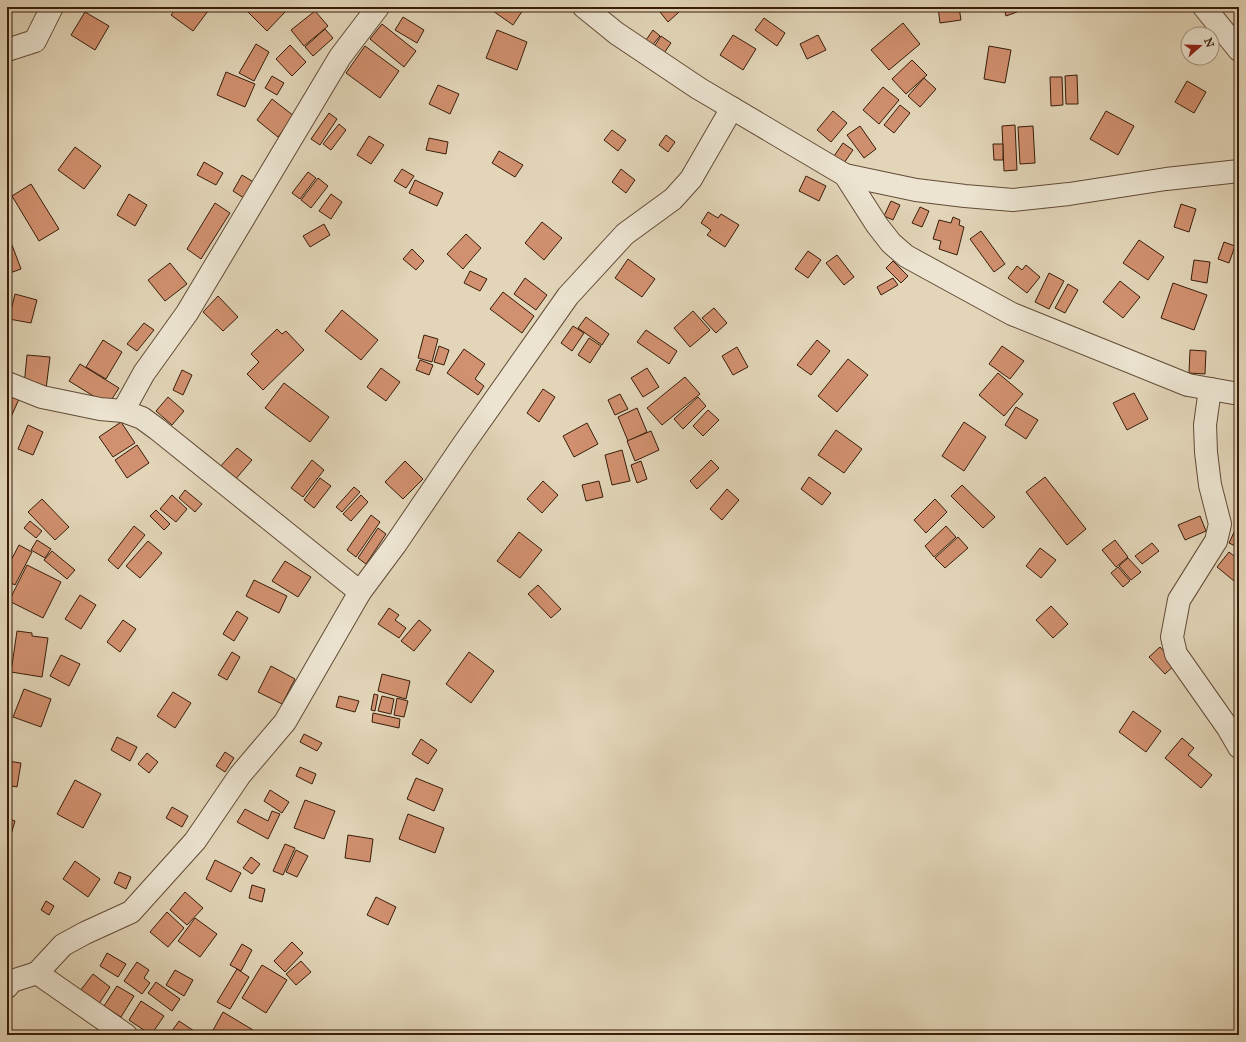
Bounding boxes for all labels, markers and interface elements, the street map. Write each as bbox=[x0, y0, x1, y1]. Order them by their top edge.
north arrow bbox=[1180, 26, 1220, 66]
text: N bbox=[1201, 36, 1217, 50]

